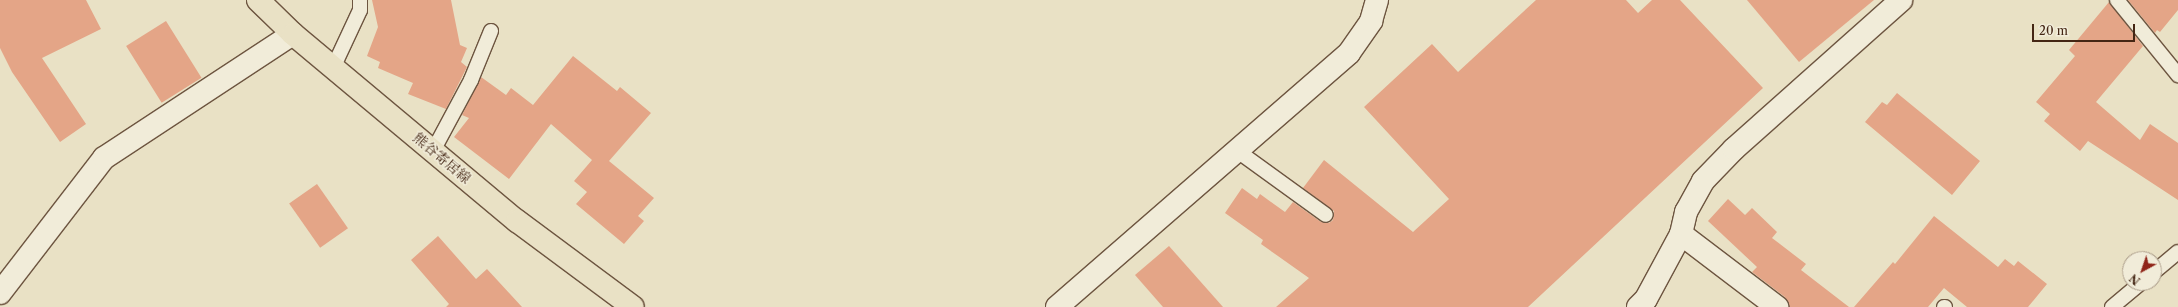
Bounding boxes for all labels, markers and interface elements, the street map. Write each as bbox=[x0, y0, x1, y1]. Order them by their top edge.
scale bar bbox=[2034, 16, 2137, 42]
text: 20 m bbox=[2039, 23, 2068, 38]
street label: 熊谷寄居線 bbox=[410, 129, 474, 187]
north arrow bbox=[2122, 251, 2162, 291]
text: N bbox=[2127, 271, 2143, 288]

